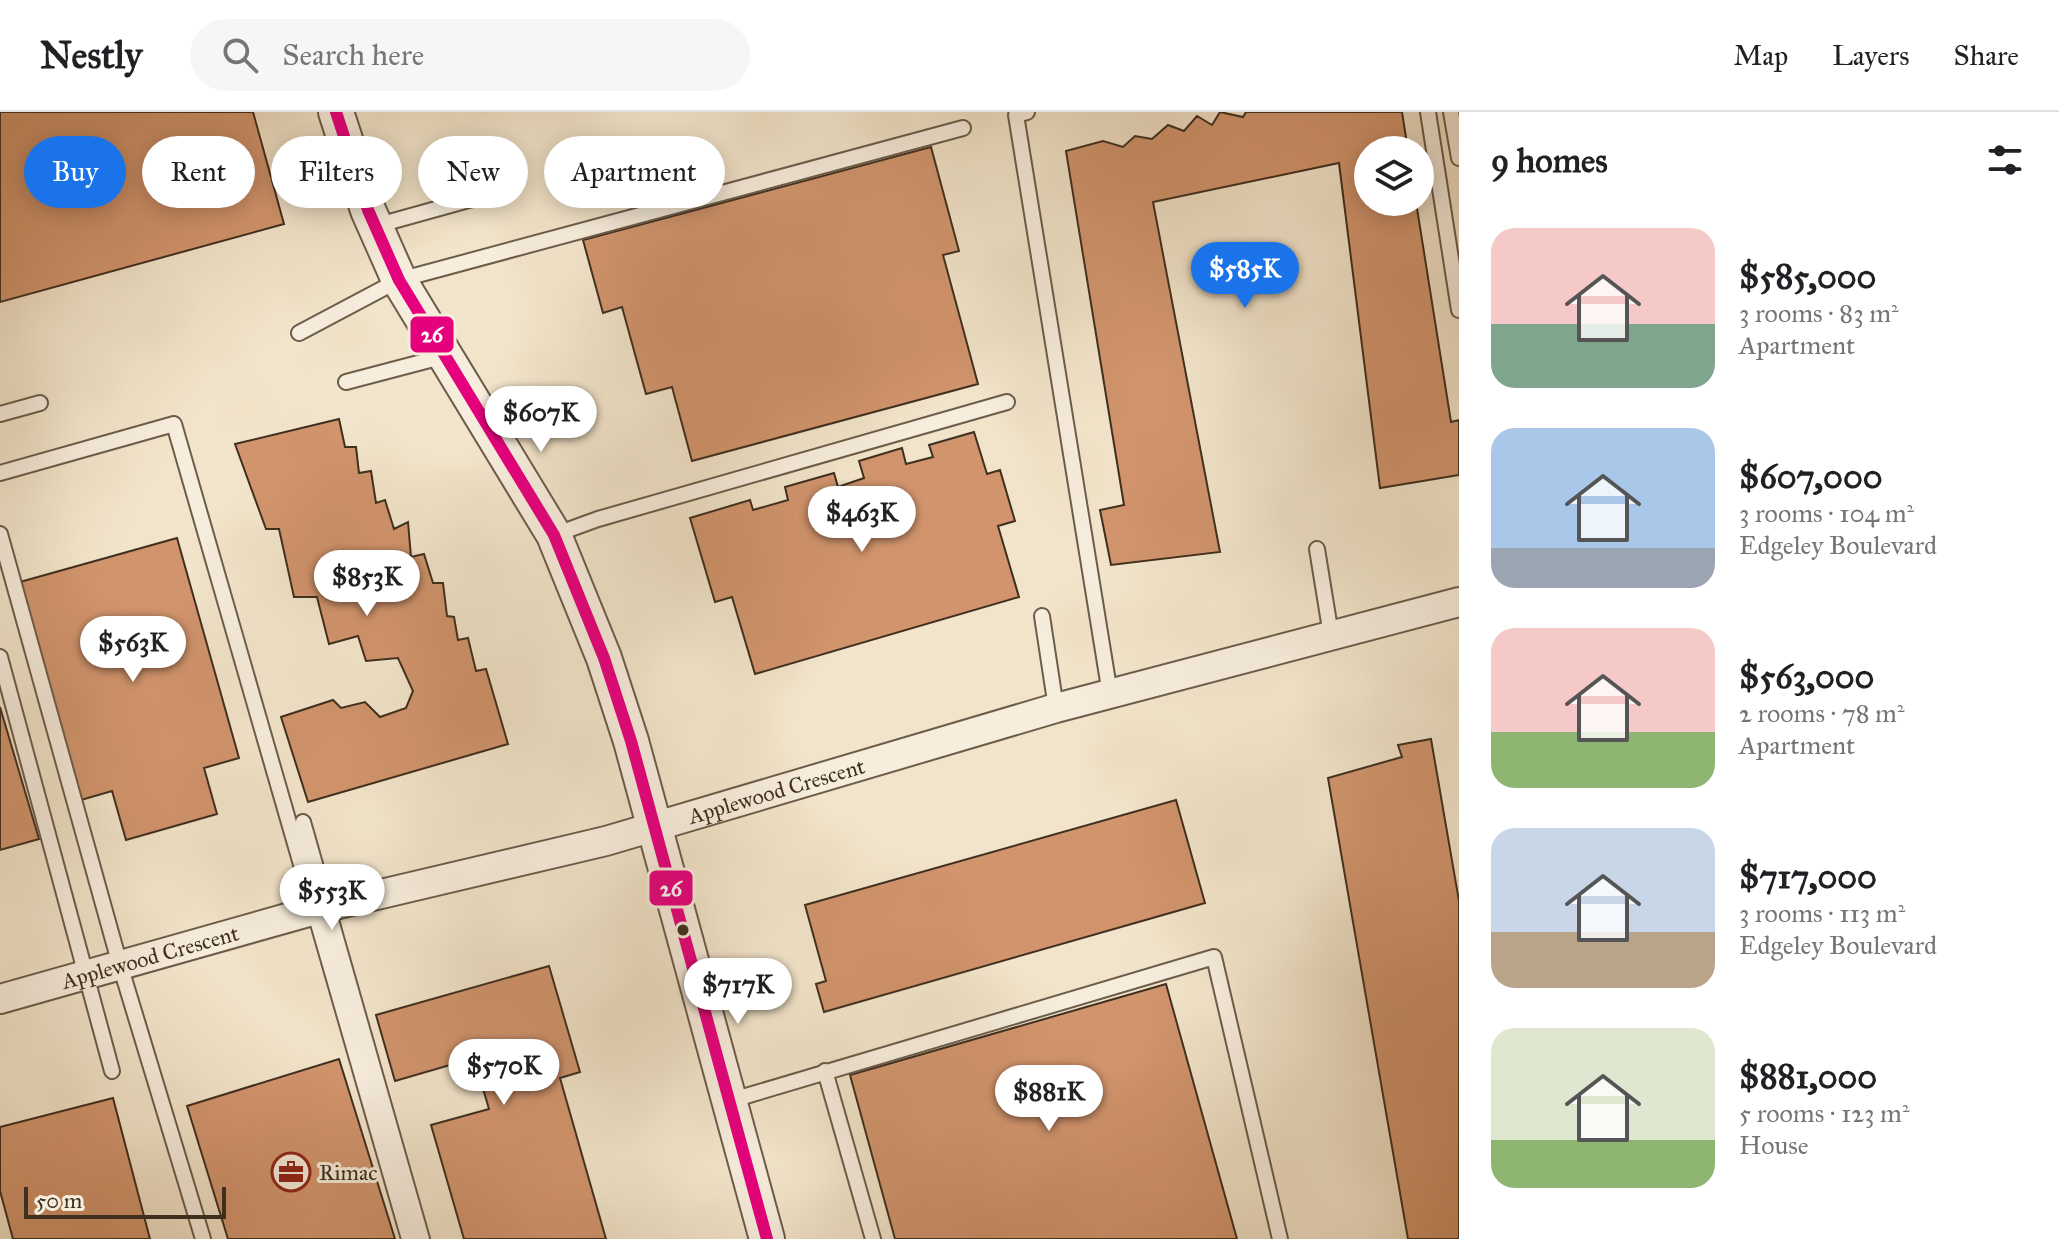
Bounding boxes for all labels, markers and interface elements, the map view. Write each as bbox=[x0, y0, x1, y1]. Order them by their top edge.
search box bbox=[190, 19, 750, 91]
text: Nestly bbox=[40, 32, 142, 78]
icon: search bbox=[218, 33, 262, 77]
text: Search here bbox=[282, 37, 424, 73]
text: Map bbox=[1733, 38, 1788, 73]
text: Layers bbox=[1832, 38, 1910, 73]
text: Share bbox=[1954, 38, 2019, 73]
chip: Buy bbox=[24, 136, 126, 208]
chip: Rent bbox=[142, 136, 255, 208]
chip: Filters bbox=[271, 136, 402, 208]
chip: New bbox=[418, 136, 528, 208]
chip: Apartment bbox=[544, 136, 725, 208]
map controls bbox=[1354, 136, 1434, 216]
button: layers bbox=[1354, 136, 1434, 216]
icon: filters bbox=[1983, 138, 2027, 182]
text: 9 homes bbox=[1491, 140, 1608, 181]
pin: $585K bbox=[1189, 242, 1301, 310]
text: $585K bbox=[1209, 252, 1281, 284]
text: $585,000 bbox=[1739, 256, 1876, 297]
icon: home bbox=[1555, 260, 1651, 356]
text: 3 rooms · 83 m² bbox=[1739, 297, 1899, 329]
line badge: 26 bbox=[409, 315, 455, 354]
text: 26 bbox=[421, 321, 445, 348]
text: Apartment bbox=[1739, 329, 1855, 361]
pin: $607K bbox=[485, 386, 597, 454]
text: $607K bbox=[503, 396, 579, 428]
text: $607,000 bbox=[1739, 456, 1882, 497]
icon: home bbox=[1555, 460, 1651, 556]
pin: $463K bbox=[806, 486, 918, 554]
text: $463K bbox=[826, 496, 898, 528]
text: 3 rooms · 104 m² bbox=[1739, 497, 1914, 529]
text: Edgeley Boulevard bbox=[1739, 529, 1937, 561]
pin: $853K bbox=[311, 550, 423, 618]
text: $853K bbox=[332, 560, 402, 592]
pin: $563K bbox=[77, 616, 189, 684]
text: $563K bbox=[98, 626, 168, 658]
text: $563,000 bbox=[1739, 656, 1874, 697]
icon: home bbox=[1555, 660, 1651, 756]
text: 2 rooms · 78 m² bbox=[1739, 697, 1904, 729]
text: Apartment bbox=[1739, 729, 1855, 761]
street label: Applewood Crescent bbox=[684, 752, 868, 830]
text: $717,000 bbox=[1739, 856, 1877, 897]
icon: home bbox=[1555, 860, 1651, 956]
pin: $553K bbox=[276, 864, 388, 932]
line badge: 26 bbox=[648, 869, 694, 907]
text: $553K bbox=[298, 874, 366, 906]
text: 26 bbox=[660, 875, 684, 902]
text: 3 rooms · 113 m² bbox=[1739, 897, 1905, 929]
street label: Applewood Crescent bbox=[58, 919, 242, 995]
unlabelled marker bbox=[675, 922, 691, 938]
text: Edgeley Boulevard bbox=[1739, 929, 1937, 961]
pin: $717K bbox=[682, 958, 794, 1026]
text: $717K bbox=[702, 968, 774, 1000]
pin: $570K bbox=[448, 1039, 560, 1107]
text: $570K bbox=[466, 1049, 542, 1081]
text: $881,000 bbox=[1739, 1056, 1877, 1097]
icon: home bbox=[1555, 1060, 1651, 1156]
pin: $881K bbox=[993, 1065, 1105, 1133]
text: $881K bbox=[1013, 1075, 1085, 1107]
text: 5 rooms · 123 m² bbox=[1739, 1097, 1910, 1129]
text: House bbox=[1739, 1129, 1809, 1161]
office icon: Rimac bbox=[270, 1151, 312, 1193]
place label: Rimac bbox=[319, 1159, 378, 1186]
scale bar bbox=[24, 1183, 226, 1219]
text: 50 m bbox=[36, 1187, 82, 1214]

